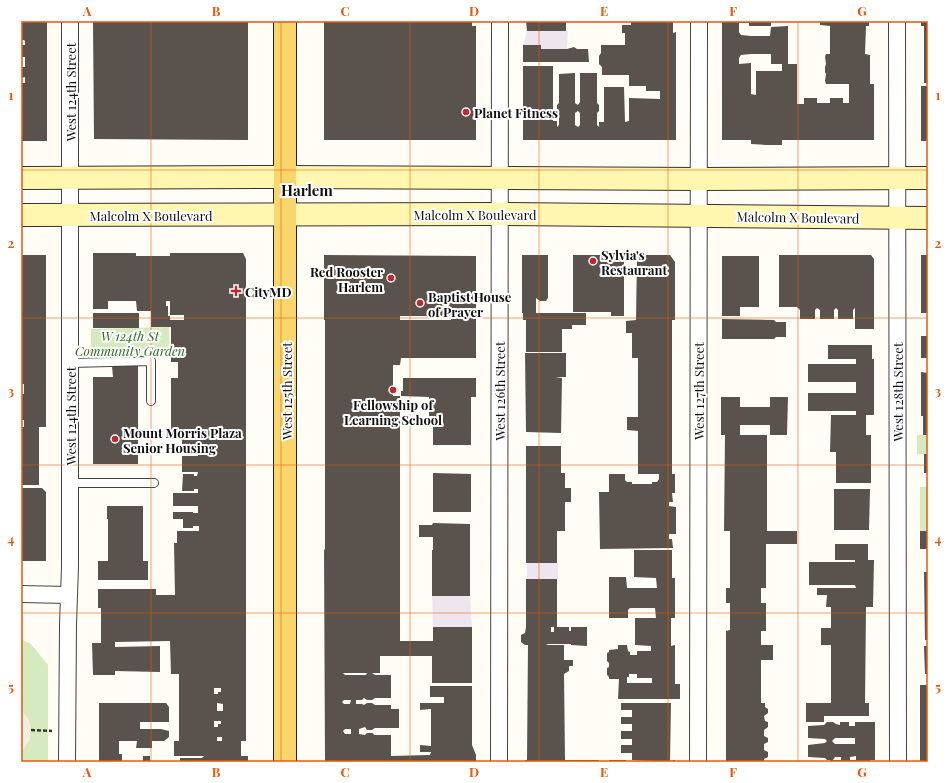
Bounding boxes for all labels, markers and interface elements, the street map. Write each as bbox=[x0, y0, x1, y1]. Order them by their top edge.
text: A bbox=[82, 2, 92, 19]
text: B bbox=[212, 2, 221, 19]
text: C bbox=[340, 2, 350, 19]
text: D bbox=[469, 2, 479, 19]
text: E bbox=[600, 2, 608, 19]
text: F bbox=[729, 2, 737, 19]
text: G bbox=[857, 2, 867, 19]
street label: West 124th Street bbox=[62, 42, 79, 142]
text: 1 bbox=[9, 86, 14, 103]
text: 1 bbox=[936, 86, 941, 103]
place label: Planet Fitness bbox=[474, 104, 558, 121]
marker: Planet Fitness bbox=[461, 107, 471, 117]
district label: Harlem bbox=[281, 180, 333, 200]
street label: Malcolm X Boulevard bbox=[414, 206, 537, 223]
street label: Malcolm X Boulevard bbox=[90, 207, 213, 224]
street label: Malcolm X Boulevard bbox=[736, 207, 860, 227]
text: 2 bbox=[8, 234, 15, 251]
text: 2 bbox=[935, 234, 942, 251]
place label: Sylvia's Restaurant bbox=[601, 246, 668, 278]
marker: Sylvia's Restaurant bbox=[588, 256, 598, 266]
place label: Red Rooster Harlem bbox=[310, 263, 383, 295]
marker: Red Rooster Harlem bbox=[386, 273, 396, 283]
place label: CityMD bbox=[245, 283, 291, 300]
marker: CityMD bbox=[230, 285, 242, 297]
place label: Baptist House of Prayer bbox=[428, 288, 512, 320]
marker: Baptist House of Prayer bbox=[415, 298, 425, 308]
park label: W 124th St Community Garden bbox=[75, 327, 185, 359]
street label: West 126th Street bbox=[491, 341, 508, 442]
street label: West 125th Street bbox=[278, 342, 295, 441]
street label: West 127th Street bbox=[690, 342, 707, 441]
street label: West 128th Street bbox=[889, 342, 906, 443]
street label: West 124th Street bbox=[62, 366, 79, 466]
text: 3 bbox=[8, 382, 14, 399]
text: 3 bbox=[935, 382, 941, 399]
marker: Fellowship of Learning School bbox=[388, 385, 398, 395]
place label: Fellowship of Learning School bbox=[344, 396, 442, 428]
place label: Mount Morris Plaza Senior Housing bbox=[123, 424, 242, 456]
marker: Mount Morris Plaza Senior Housing bbox=[110, 434, 120, 444]
text: 4 bbox=[8, 530, 15, 547]
text: 4 bbox=[935, 530, 942, 547]
text: 5 bbox=[8, 678, 14, 695]
text: 5 bbox=[935, 678, 941, 695]
text: A bbox=[82, 763, 92, 780]
text: B bbox=[212, 763, 221, 780]
text: C bbox=[340, 763, 350, 780]
text: D bbox=[469, 763, 479, 780]
text: E bbox=[600, 763, 608, 780]
text: F bbox=[729, 763, 737, 780]
text: G bbox=[857, 763, 867, 780]

